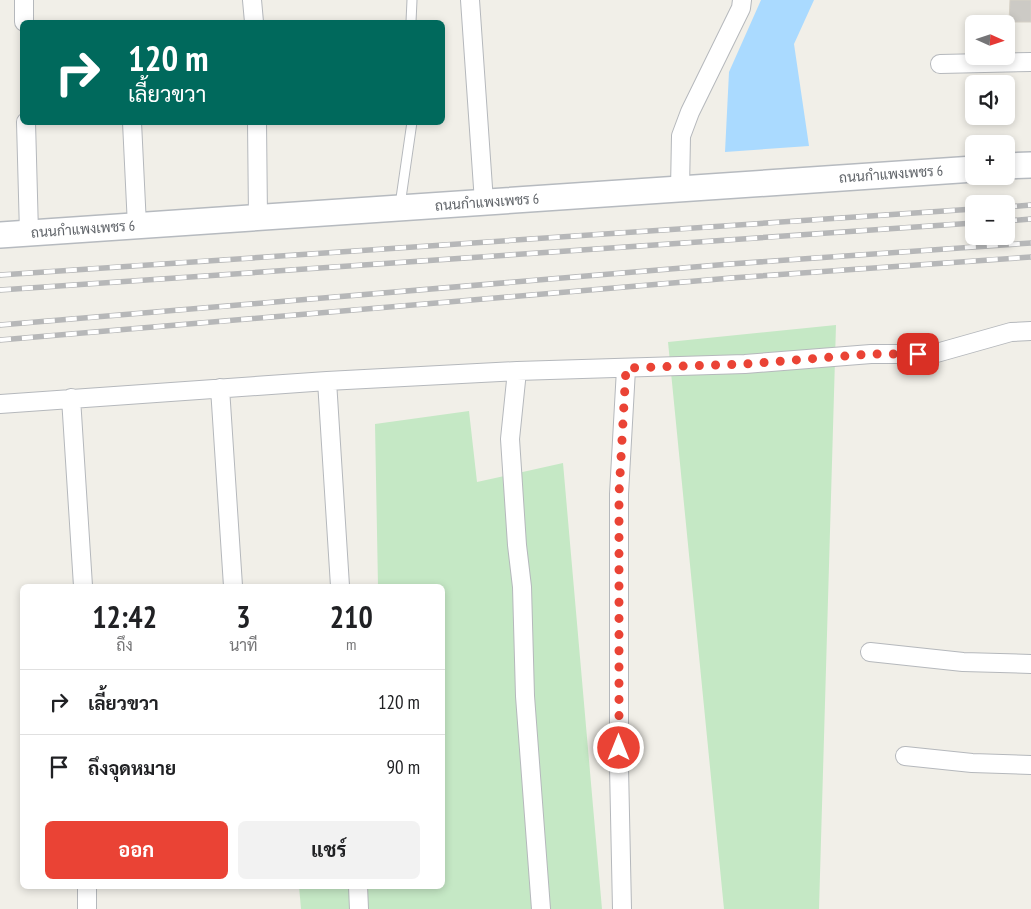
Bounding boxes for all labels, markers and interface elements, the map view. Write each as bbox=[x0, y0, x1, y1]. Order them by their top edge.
north arrow bbox=[965, 15, 1015, 65]
map controls bbox=[965, 15, 1015, 245]
text: 120 m bbox=[128, 35, 209, 81]
icon: right bbox=[45, 40, 110, 105]
button: sound bbox=[965, 75, 1015, 125]
text: เลี้ยวขวา bbox=[128, 80, 206, 108]
button: + bbox=[965, 135, 1015, 185]
street label: ถนนกำแพงเพชร 6 bbox=[838, 161, 944, 187]
street label: ถนนกำแพงเพชร 6 bbox=[434, 189, 540, 215]
button: − bbox=[965, 195, 1015, 245]
street label: ถนนกำแพงเพชร 6 bbox=[30, 216, 136, 242]
pin bbox=[897, 333, 939, 375]
icon: arrive bbox=[904, 340, 932, 368]
text: 12:42 bbox=[92, 597, 157, 636]
text: 3 bbox=[236, 597, 251, 636]
text: 210 bbox=[330, 597, 373, 636]
text: m bbox=[346, 634, 357, 654]
text: ถึง bbox=[116, 635, 133, 655]
text: นาที bbox=[229, 635, 258, 655]
icon: right bbox=[45, 688, 73, 716]
text: 120 m bbox=[378, 690, 420, 714]
text: เลี้ยวขวา bbox=[88, 691, 159, 715]
position arrow bbox=[592, 721, 644, 773]
icon: arrive bbox=[45, 753, 73, 781]
text: 90 m bbox=[387, 755, 420, 779]
text: ถึงจุดหมาย bbox=[88, 756, 176, 780]
button: ออก bbox=[45, 821, 228, 879]
button: แชร์ bbox=[238, 821, 420, 879]

